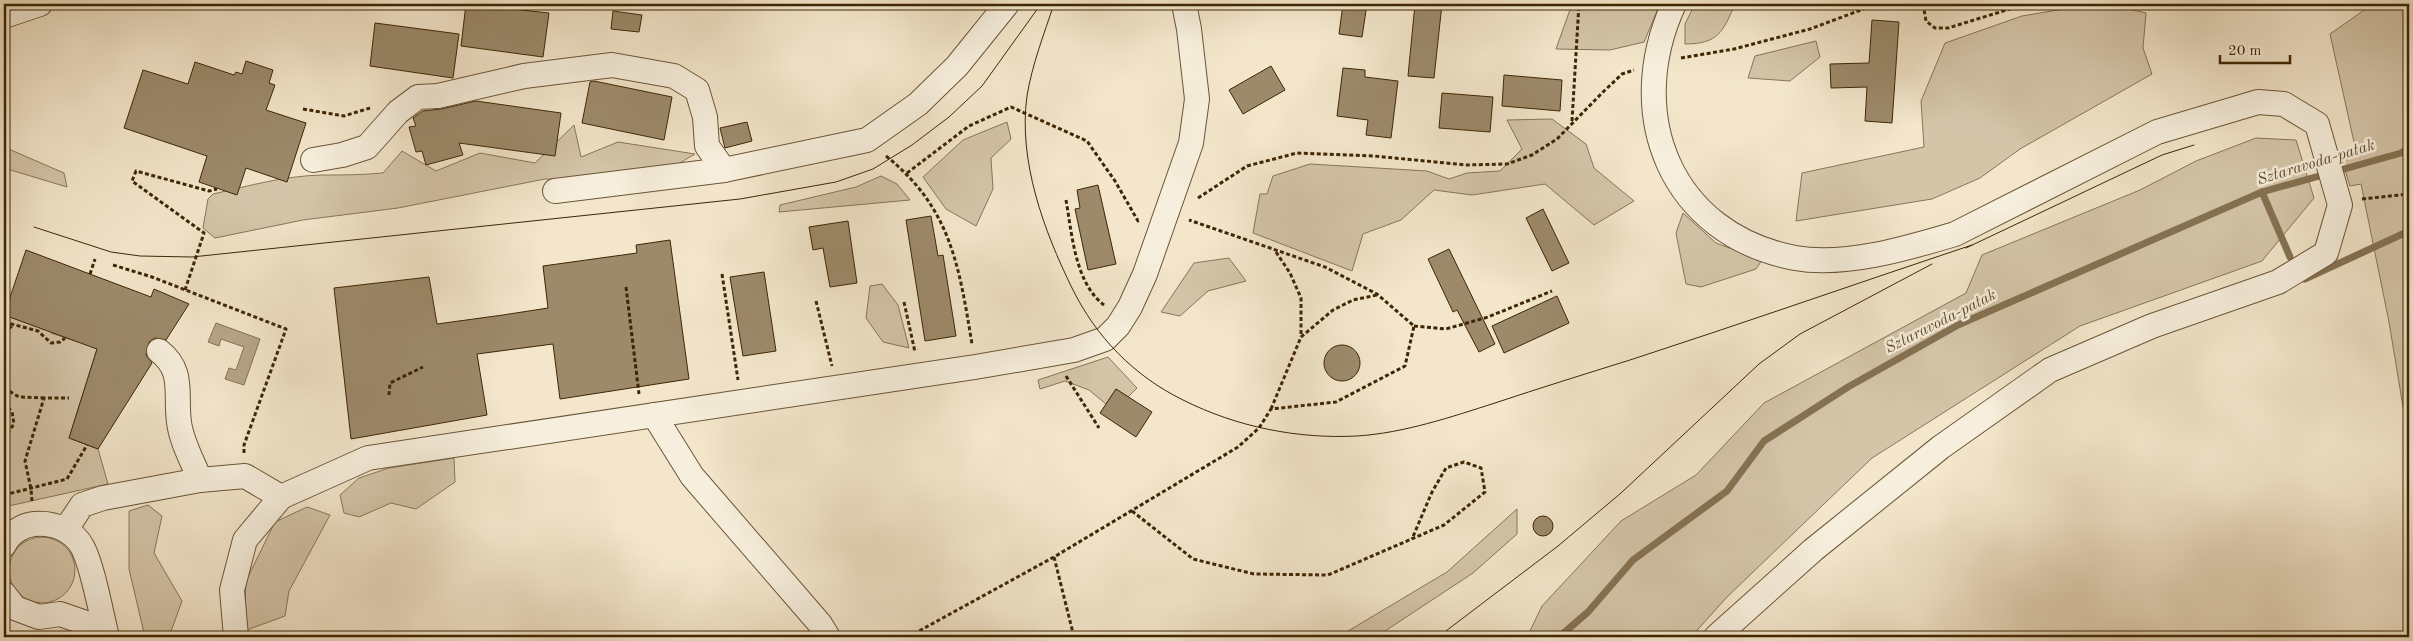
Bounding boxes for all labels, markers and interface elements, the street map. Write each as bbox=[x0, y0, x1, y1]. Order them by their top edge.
scale bar bbox=[2220, 32, 2290, 64]
text: 20 m bbox=[2228, 44, 2262, 59]
water label: Sztaravoda-patak bbox=[2255, 137, 2377, 189]
water label: Sztaravoda-patak bbox=[1883, 287, 1999, 357]

